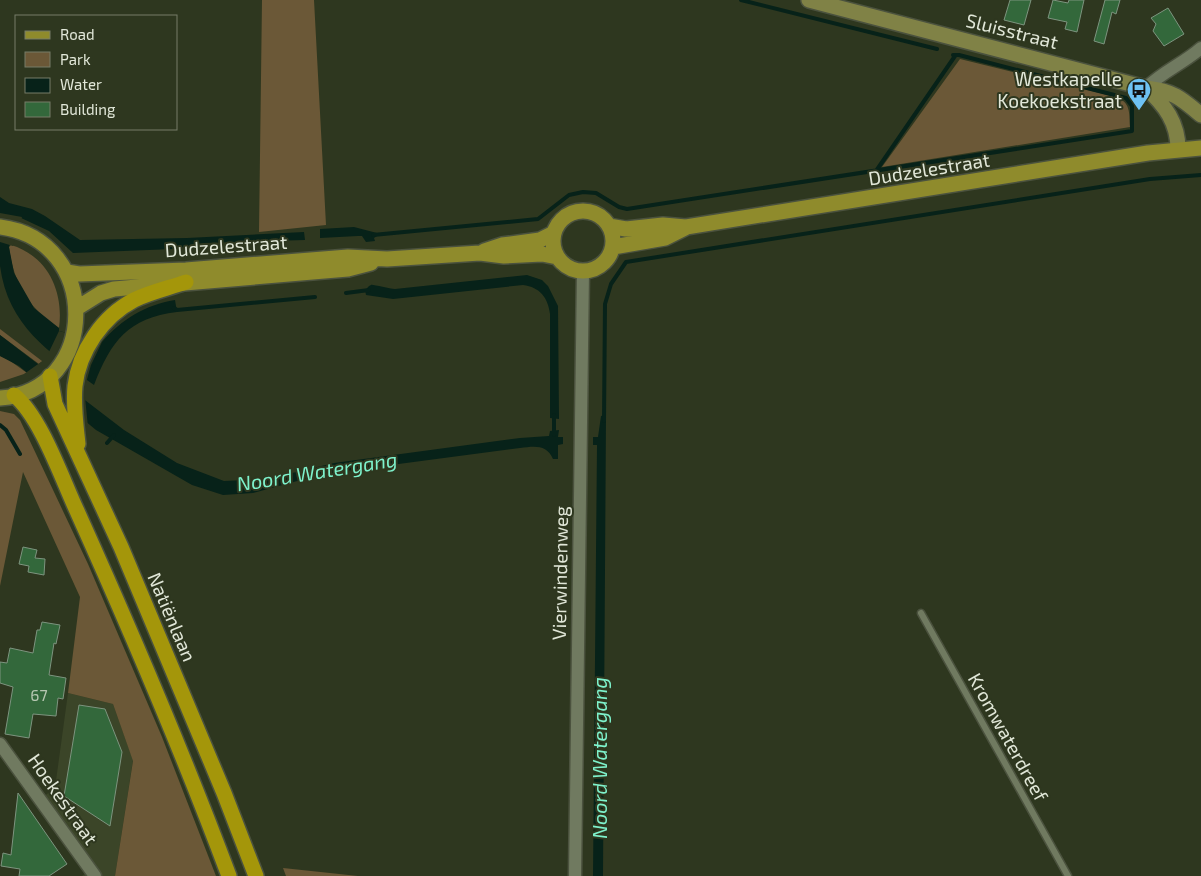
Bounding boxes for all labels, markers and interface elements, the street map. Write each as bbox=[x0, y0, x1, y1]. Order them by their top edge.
street label: Sluisstraat bbox=[964, 8, 1061, 53]
legend bbox=[15, 15, 178, 130]
text: Road bbox=[60, 25, 95, 43]
text: Park bbox=[60, 50, 91, 68]
place label: Westkapelle Koekoekstraat bbox=[997, 67, 1122, 112]
text: Water bbox=[60, 75, 102, 93]
bus stop icon: Westkapelle Koekoekstraat bbox=[1126, 77, 1152, 111]
text: Building bbox=[60, 100, 116, 118]
street label: Dudzelestraat bbox=[867, 148, 991, 189]
street label: Dudzelestraat bbox=[164, 230, 288, 261]
water label: Noord Watergang bbox=[235, 446, 399, 496]
street label: Vierwindenweg bbox=[547, 505, 572, 640]
street label: Natiënlaan bbox=[143, 569, 202, 665]
street label: Kromwaterdreef bbox=[964, 669, 1053, 805]
water label: Noord Watergang bbox=[587, 677, 611, 839]
house number: 67 bbox=[30, 685, 48, 704]
street label: Hoekestraat bbox=[24, 749, 103, 849]

